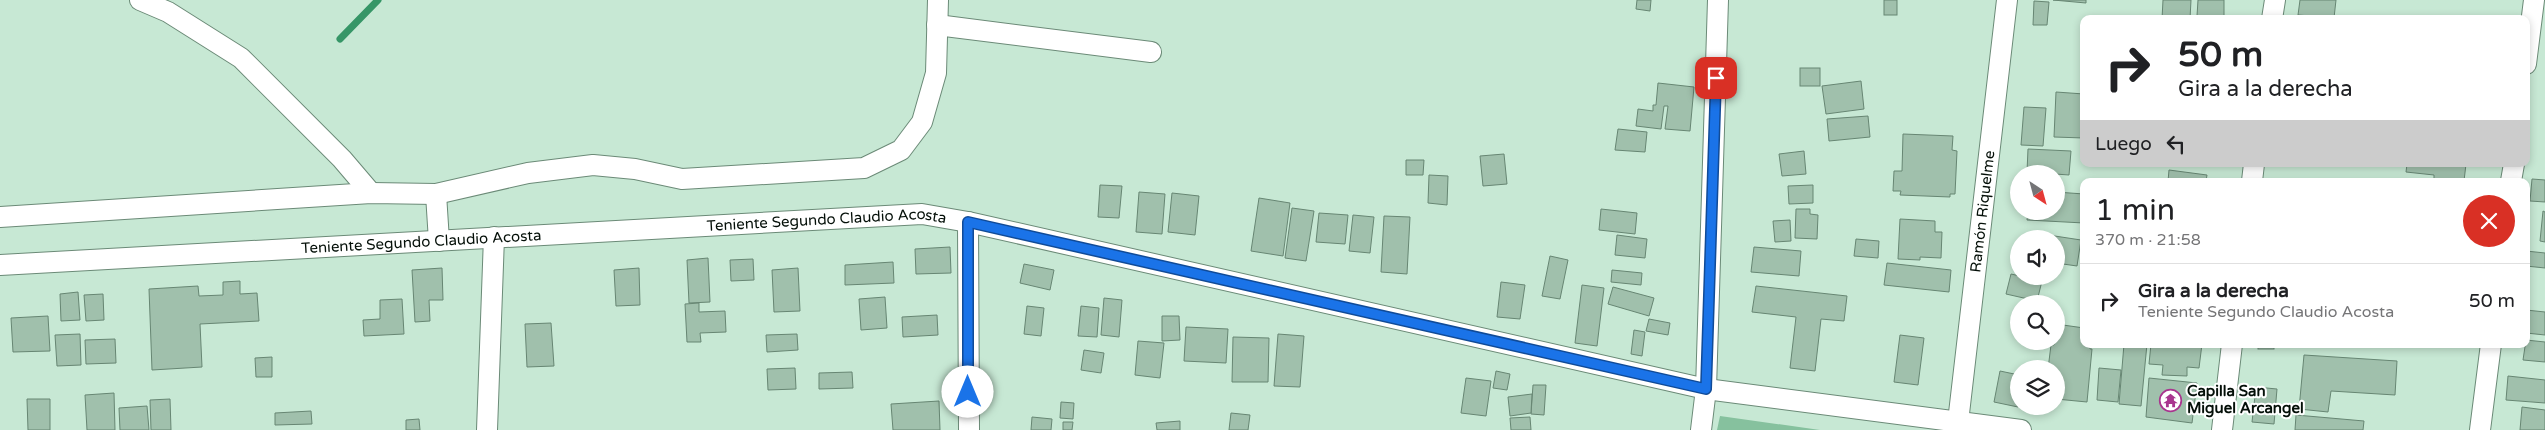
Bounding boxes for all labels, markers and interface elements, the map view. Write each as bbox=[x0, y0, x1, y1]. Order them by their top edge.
text: 50 m bbox=[2178, 34, 2263, 76]
icon: right bbox=[2095, 35, 2160, 100]
pin bbox=[1695, 57, 1737, 99]
icon: arrive bbox=[1702, 64, 1730, 92]
text: Gira a la derecha bbox=[2178, 76, 2353, 102]
icon: left bbox=[2162, 130, 2190, 158]
text: Luego bbox=[2095, 133, 2152, 155]
street label: Ramón Riquelme bbox=[1966, 149, 1998, 273]
north arrow bbox=[2010, 165, 2065, 220]
map controls bbox=[2010, 165, 2065, 415]
text: 1 min bbox=[2095, 192, 2175, 229]
button: close bbox=[2463, 195, 2515, 247]
street label: Teniente Segundo Claudio Acosta bbox=[706, 205, 948, 235]
street label: Teniente Segundo Claudio Acosta bbox=[301, 226, 542, 257]
button: sound bbox=[2010, 230, 2065, 285]
text: 370 m · 21:58 bbox=[2095, 230, 2201, 250]
text: Gira a la derecha bbox=[2138, 280, 2289, 302]
icon: right bbox=[2095, 287, 2123, 315]
text: 50 m bbox=[2469, 290, 2515, 312]
button: search bbox=[2010, 295, 2065, 350]
text: Teniente Segundo Claudio Acosta bbox=[2138, 302, 2394, 322]
button: layers bbox=[2010, 360, 2065, 415]
position arrow bbox=[941, 365, 993, 417]
place label: Capilla San Miguel Arcangel bbox=[2187, 382, 2304, 418]
temple icon: Capilla San Miguel Arcangel bbox=[2159, 388, 2183, 412]

